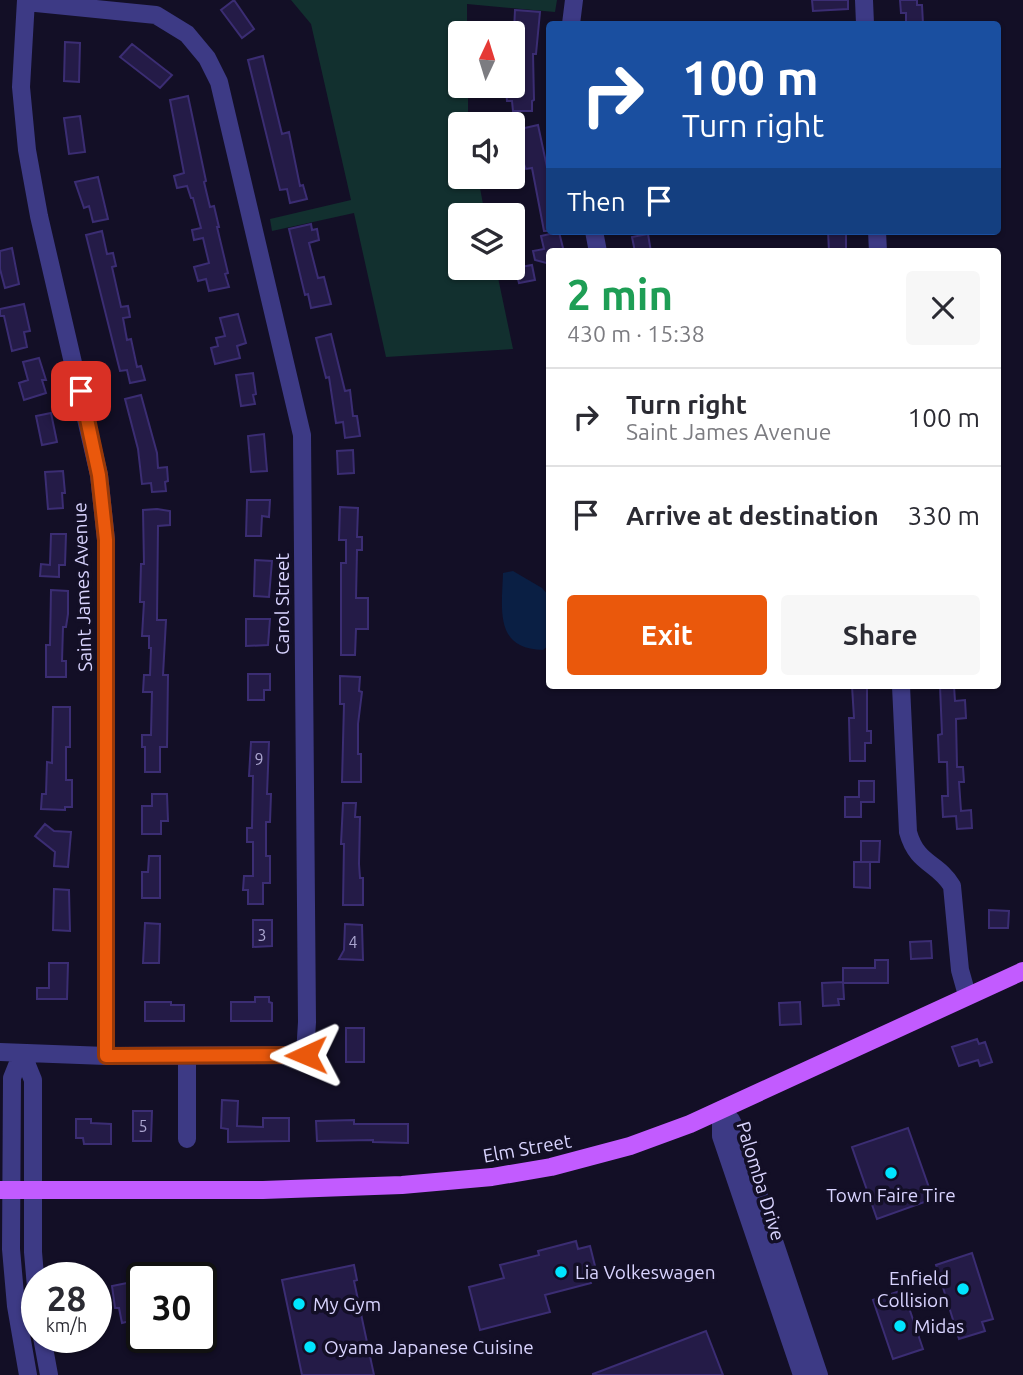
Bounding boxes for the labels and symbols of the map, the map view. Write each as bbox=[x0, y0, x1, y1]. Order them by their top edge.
north arrow bbox=[448, 21, 525, 98]
pin bbox=[51, 361, 111, 421]
street label: Saint James Avenue bbox=[68, 502, 96, 672]
street label: Carol Street bbox=[271, 552, 293, 655]
house number: 9 bbox=[254, 750, 264, 768]
house number: 3 bbox=[257, 926, 267, 944]
house number: 4 bbox=[348, 933, 358, 951]
position arrow bbox=[269, 1018, 343, 1092]
house number: 5 bbox=[138, 1117, 148, 1135]
street label: Palomba Drive bbox=[732, 1119, 790, 1243]
street label: Elm Street bbox=[481, 1129, 573, 1167]
marker: Town Faire Tire bbox=[883, 1165, 899, 1181]
place label: Town Faire Tire bbox=[826, 1184, 956, 1206]
place label: Lia Volkeswagen bbox=[575, 1261, 716, 1283]
speed limit sign: 30 bbox=[126, 1262, 217, 1353]
marker: Lia Volkeswagen bbox=[553, 1264, 569, 1280]
place label: Enfield Collision bbox=[877, 1267, 949, 1311]
marker: Enfield Collision bbox=[955, 1281, 971, 1297]
place label: My Gym bbox=[313, 1293, 381, 1315]
marker: My Gym bbox=[291, 1296, 307, 1312]
place label: Midas bbox=[914, 1315, 964, 1337]
marker: Midas bbox=[892, 1318, 908, 1334]
place label: Oyama Japanese Cuisine bbox=[324, 1336, 534, 1358]
marker: Oyama Japanese Cuisine bbox=[302, 1339, 318, 1355]

